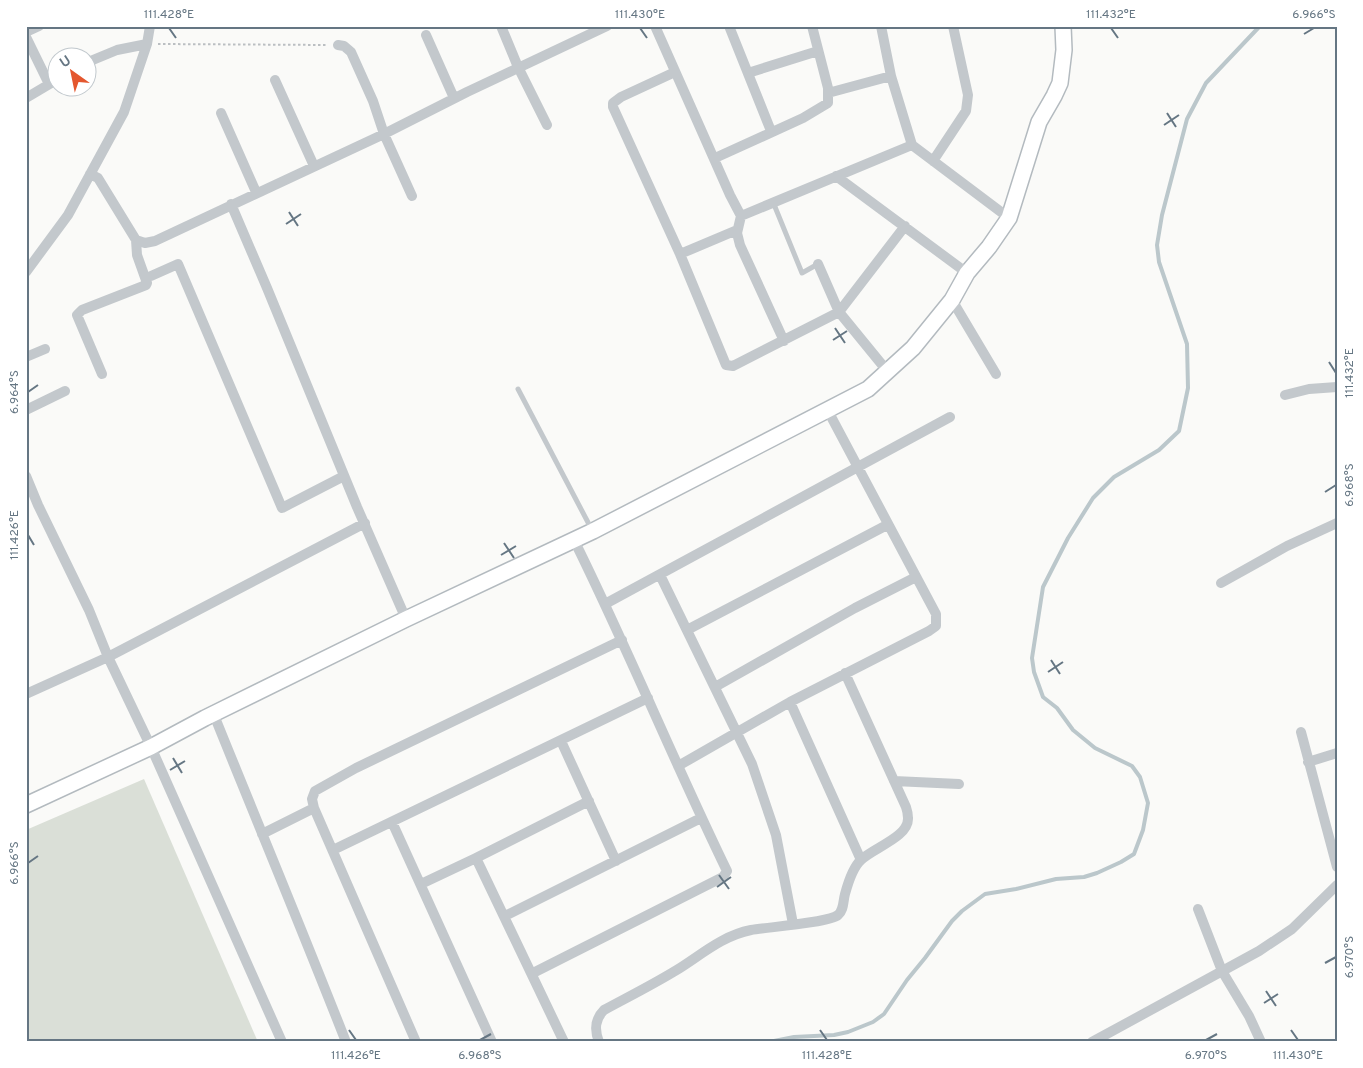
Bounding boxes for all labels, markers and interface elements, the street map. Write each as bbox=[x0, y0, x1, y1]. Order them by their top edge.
text: 111.428°E bbox=[144, 7, 194, 23]
text: 111.430°E bbox=[615, 7, 665, 23]
text: 111.432°E bbox=[1086, 7, 1136, 23]
text: 6.966°S bbox=[1292, 7, 1336, 23]
north arrow bbox=[48, 48, 98, 98]
text: U bbox=[57, 53, 75, 72]
text: 111.432°E bbox=[1342, 348, 1358, 398]
text: 6.964°S bbox=[7, 370, 23, 414]
text: 6.968°S bbox=[1342, 463, 1358, 507]
text: 111.426°E bbox=[7, 510, 23, 560]
text: 6.966°S bbox=[7, 841, 23, 885]
text: 6.970°S bbox=[1342, 936, 1358, 978]
text: 111.426°E bbox=[331, 1048, 381, 1064]
text: 6.968°S bbox=[458, 1048, 502, 1064]
text: 111.428°E bbox=[802, 1048, 852, 1064]
text: 6.970°S bbox=[1185, 1048, 1227, 1064]
text: 111.430°E bbox=[1273, 1048, 1323, 1064]

